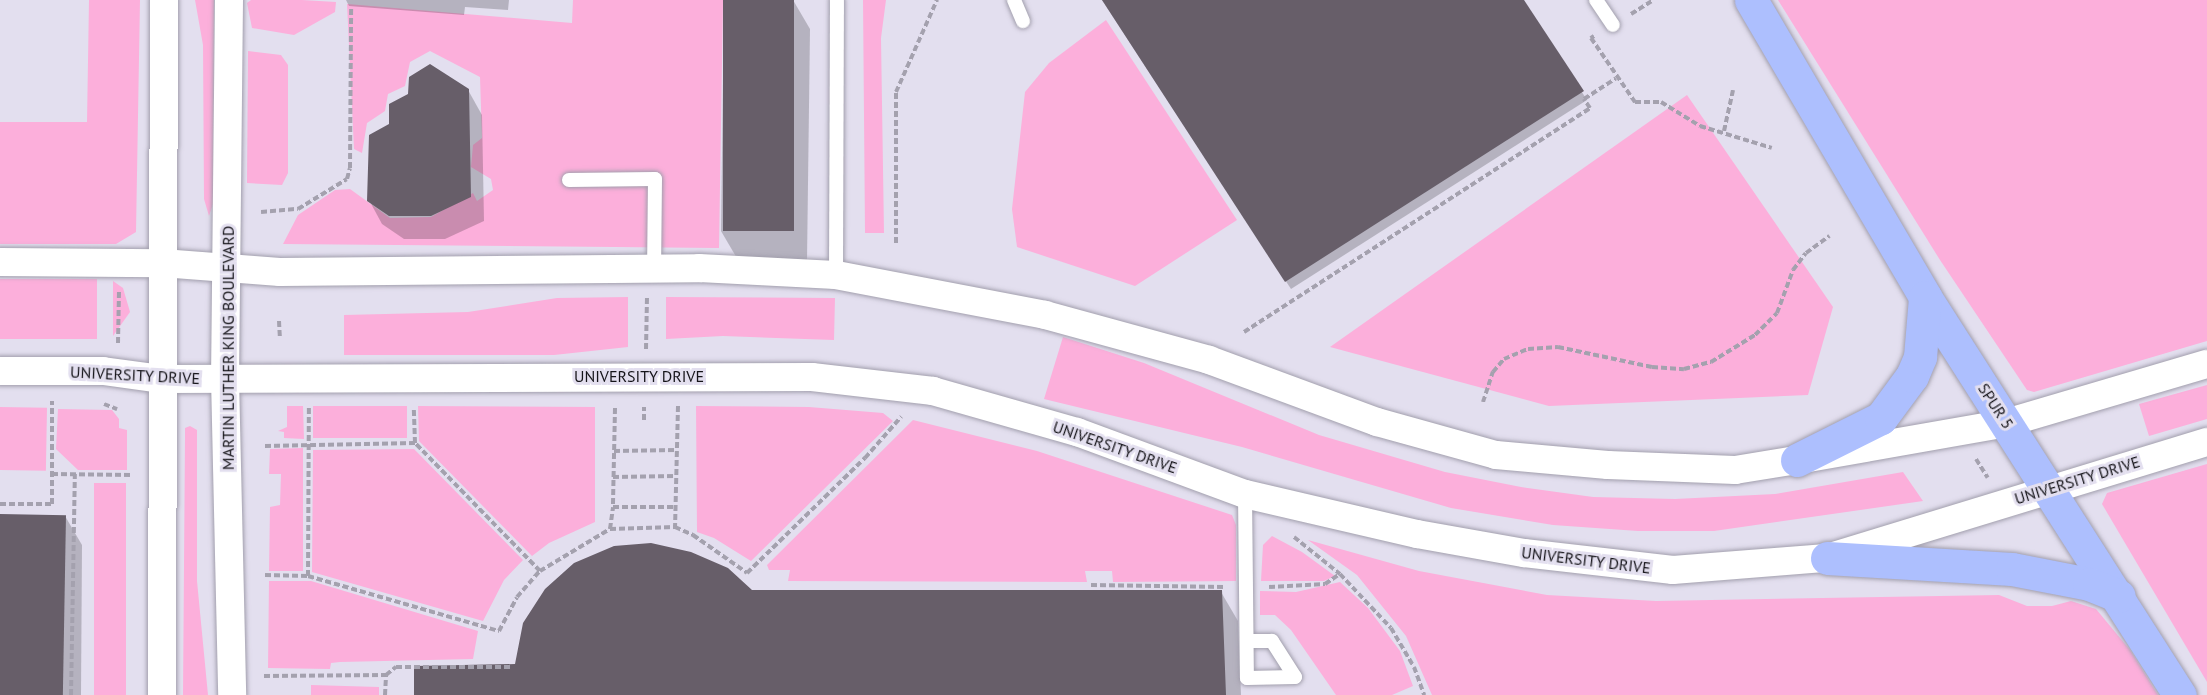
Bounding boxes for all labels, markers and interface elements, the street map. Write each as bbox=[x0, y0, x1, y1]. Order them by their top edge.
street label: MARTIN LUTHER KING BOULEVARD bbox=[218, 226, 238, 470]
street label: UNIVERSITY DRIVE bbox=[69, 362, 201, 388]
street label: UNIVERSITY DRIVE bbox=[574, 366, 704, 386]
street label: SPUR 5 bbox=[1974, 380, 2018, 432]
street label: UNIVERSITY DRIVE bbox=[1050, 417, 1180, 477]
street label: UNIVERSITY DRIVE bbox=[2012, 452, 2142, 508]
street label: UNIVERSITY DRIVE bbox=[1520, 543, 1652, 577]

